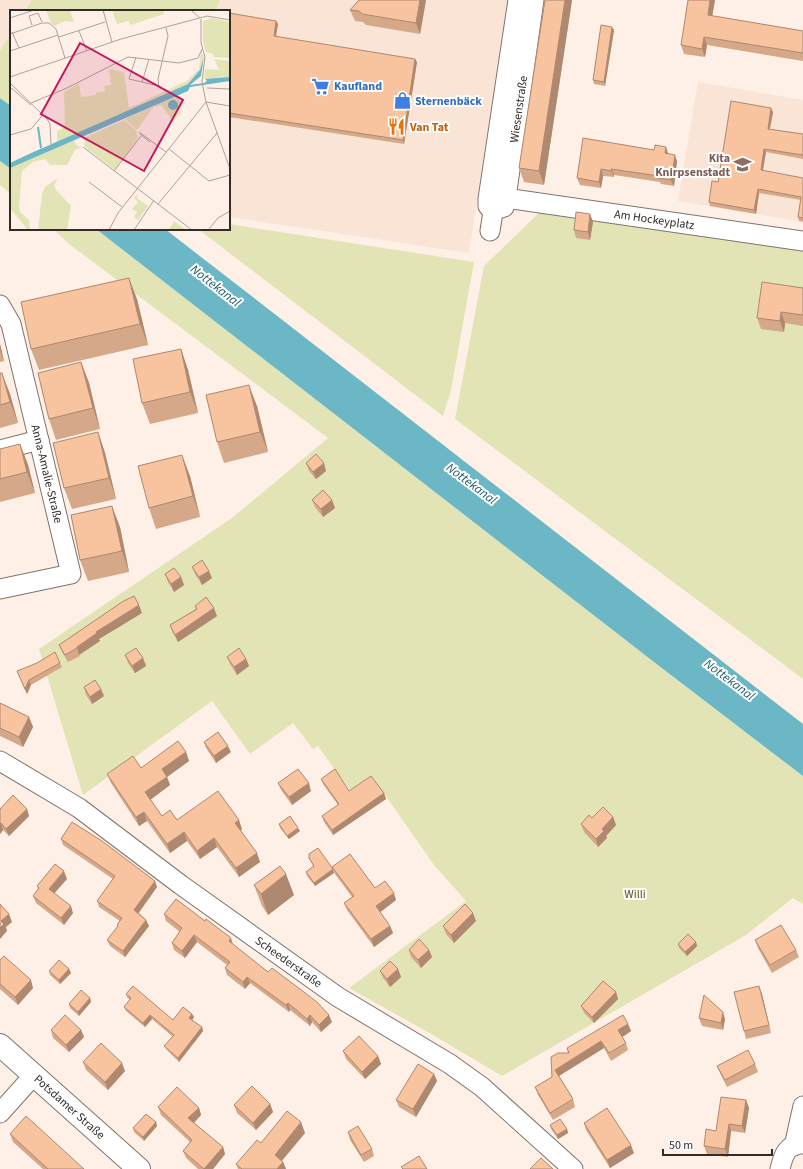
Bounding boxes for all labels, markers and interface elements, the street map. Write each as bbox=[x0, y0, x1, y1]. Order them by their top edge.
inset map bbox=[10, 10, 230, 230]
street label: Wiesenstraße bbox=[506, 75, 532, 144]
supermarket icon: Kaufland bbox=[311, 76, 331, 96]
place label: Kaufland bbox=[334, 78, 382, 95]
shop icon: Sternenbäck bbox=[392, 91, 412, 111]
place label: Sternenbäck bbox=[415, 93, 482, 110]
restaurant icon: Van Tat bbox=[387, 117, 407, 137]
place label: Van Tat bbox=[409, 119, 449, 136]
place label: Kita Knirpsenstadt bbox=[655, 150, 730, 181]
school or university icon: Kita Knirpsenstadt bbox=[733, 155, 753, 175]
street label: Am Hockeyplatz bbox=[613, 206, 696, 234]
water label: Nottekanal bbox=[187, 260, 245, 312]
street label: Anna-Amalie-Straße bbox=[26, 423, 66, 525]
water label: Nottekanal bbox=[442, 459, 501, 509]
water label: Nottekanal bbox=[700, 655, 759, 705]
park label: Willi bbox=[624, 886, 646, 903]
street label: Scheederstraße bbox=[251, 932, 325, 992]
street label: Potsdamer Straße bbox=[30, 1071, 108, 1144]
scale bar bbox=[663, 1131, 772, 1157]
text: 50 m bbox=[669, 1137, 693, 1154]

